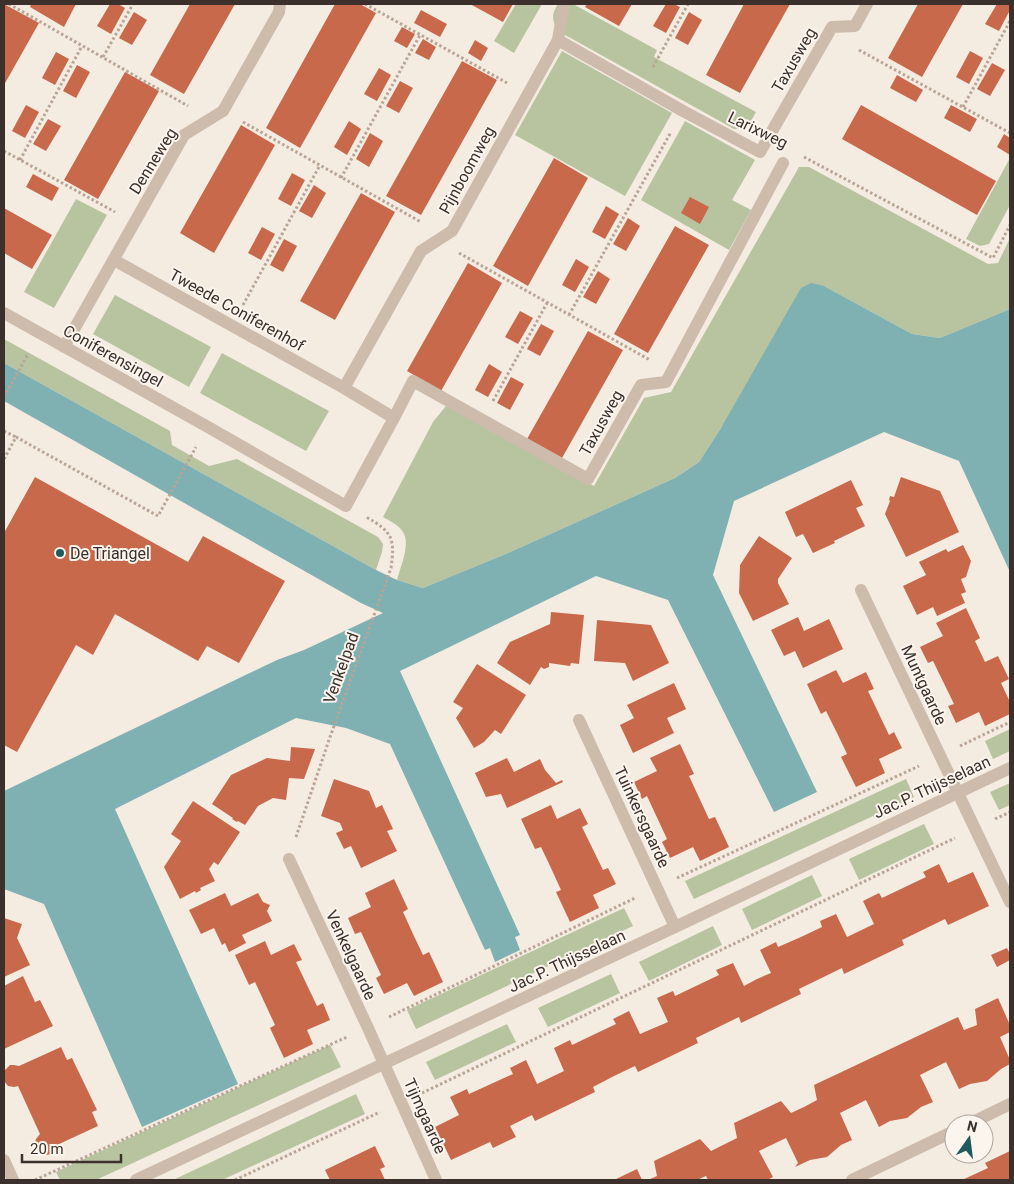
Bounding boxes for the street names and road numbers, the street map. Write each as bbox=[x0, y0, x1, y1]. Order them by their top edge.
street label: Taxusweg bbox=[768, 24, 820, 96]
street label: Larixweg bbox=[725, 107, 791, 153]
street label: Pijnboomweg bbox=[435, 123, 499, 217]
street label: Denneweg bbox=[125, 124, 181, 198]
street label: Tweede Coniferenhof bbox=[166, 265, 308, 355]
street label: Coniferensingel bbox=[60, 321, 166, 391]
street label: Taxusweg bbox=[575, 387, 627, 459]
street label: Venkelpad bbox=[319, 630, 363, 706]
street label: Muntgaarde bbox=[897, 642, 951, 728]
street label: Jac.P. Thijsselaan bbox=[871, 752, 993, 822]
street label: Tuinkersgaarde bbox=[610, 763, 674, 871]
street label: Venkelgaarde bbox=[322, 907, 380, 1003]
street label: Jac.P. Thijsselaan bbox=[506, 926, 628, 996]
street label: Tijmgaarde bbox=[400, 1075, 450, 1157]

